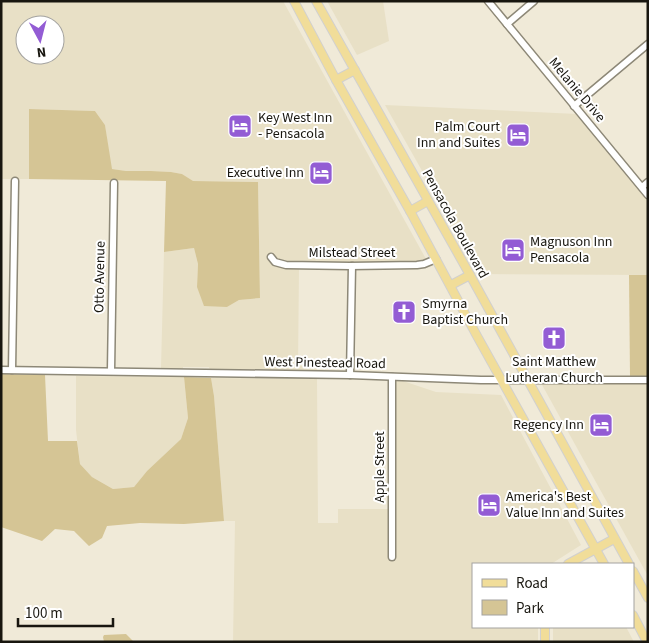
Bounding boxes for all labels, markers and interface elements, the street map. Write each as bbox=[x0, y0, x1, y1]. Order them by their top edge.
north arrow bbox=[15, 15, 65, 65]
text: N bbox=[36, 41, 47, 62]
street label: Melanie Drive bbox=[544, 53, 610, 127]
place label: Key West Inn - Pensacola bbox=[258, 108, 332, 144]
hotel icon: Key West Inn - Pensacola bbox=[227, 113, 253, 139]
place label: Palm Court Inn and Suites bbox=[417, 117, 500, 153]
hotel icon: Palm Court Inn and Suites bbox=[505, 122, 531, 148]
hotel icon: Executive Inn bbox=[308, 160, 334, 186]
place label: Executive Inn bbox=[227, 163, 304, 183]
street label: Pensacola Boulevard bbox=[417, 166, 493, 282]
place label: Magnuson Inn Pensacola bbox=[530, 232, 612, 268]
hotel icon: Magnuson Inn Pensacola bbox=[500, 237, 526, 263]
street label: Otto Avenue bbox=[89, 241, 111, 313]
street label: Milstead Street bbox=[309, 243, 396, 263]
place label: Smyrna Baptist Church bbox=[422, 294, 508, 330]
church icon: Smyrna Baptist Church bbox=[391, 299, 417, 325]
church icon: Saint Matthew Lutheran Church bbox=[541, 325, 567, 351]
street label: West Pinestead Road bbox=[264, 352, 386, 374]
place label: Saint Matthew Lutheran Church bbox=[505, 352, 603, 388]
hotel icon: Regency Inn bbox=[588, 412, 614, 438]
place label: Regency Inn bbox=[513, 415, 584, 435]
street label: Apple Street bbox=[370, 431, 390, 503]
place label: America's Best Value Inn and Suites bbox=[506, 487, 624, 523]
hotel icon: America's Best Value Inn and Suites bbox=[476, 492, 502, 518]
legend bbox=[472, 563, 634, 628]
text: Road bbox=[516, 573, 548, 594]
scale bar bbox=[18, 596, 112, 628]
text: Park bbox=[516, 598, 545, 619]
text: 100 m bbox=[25, 603, 63, 624]

